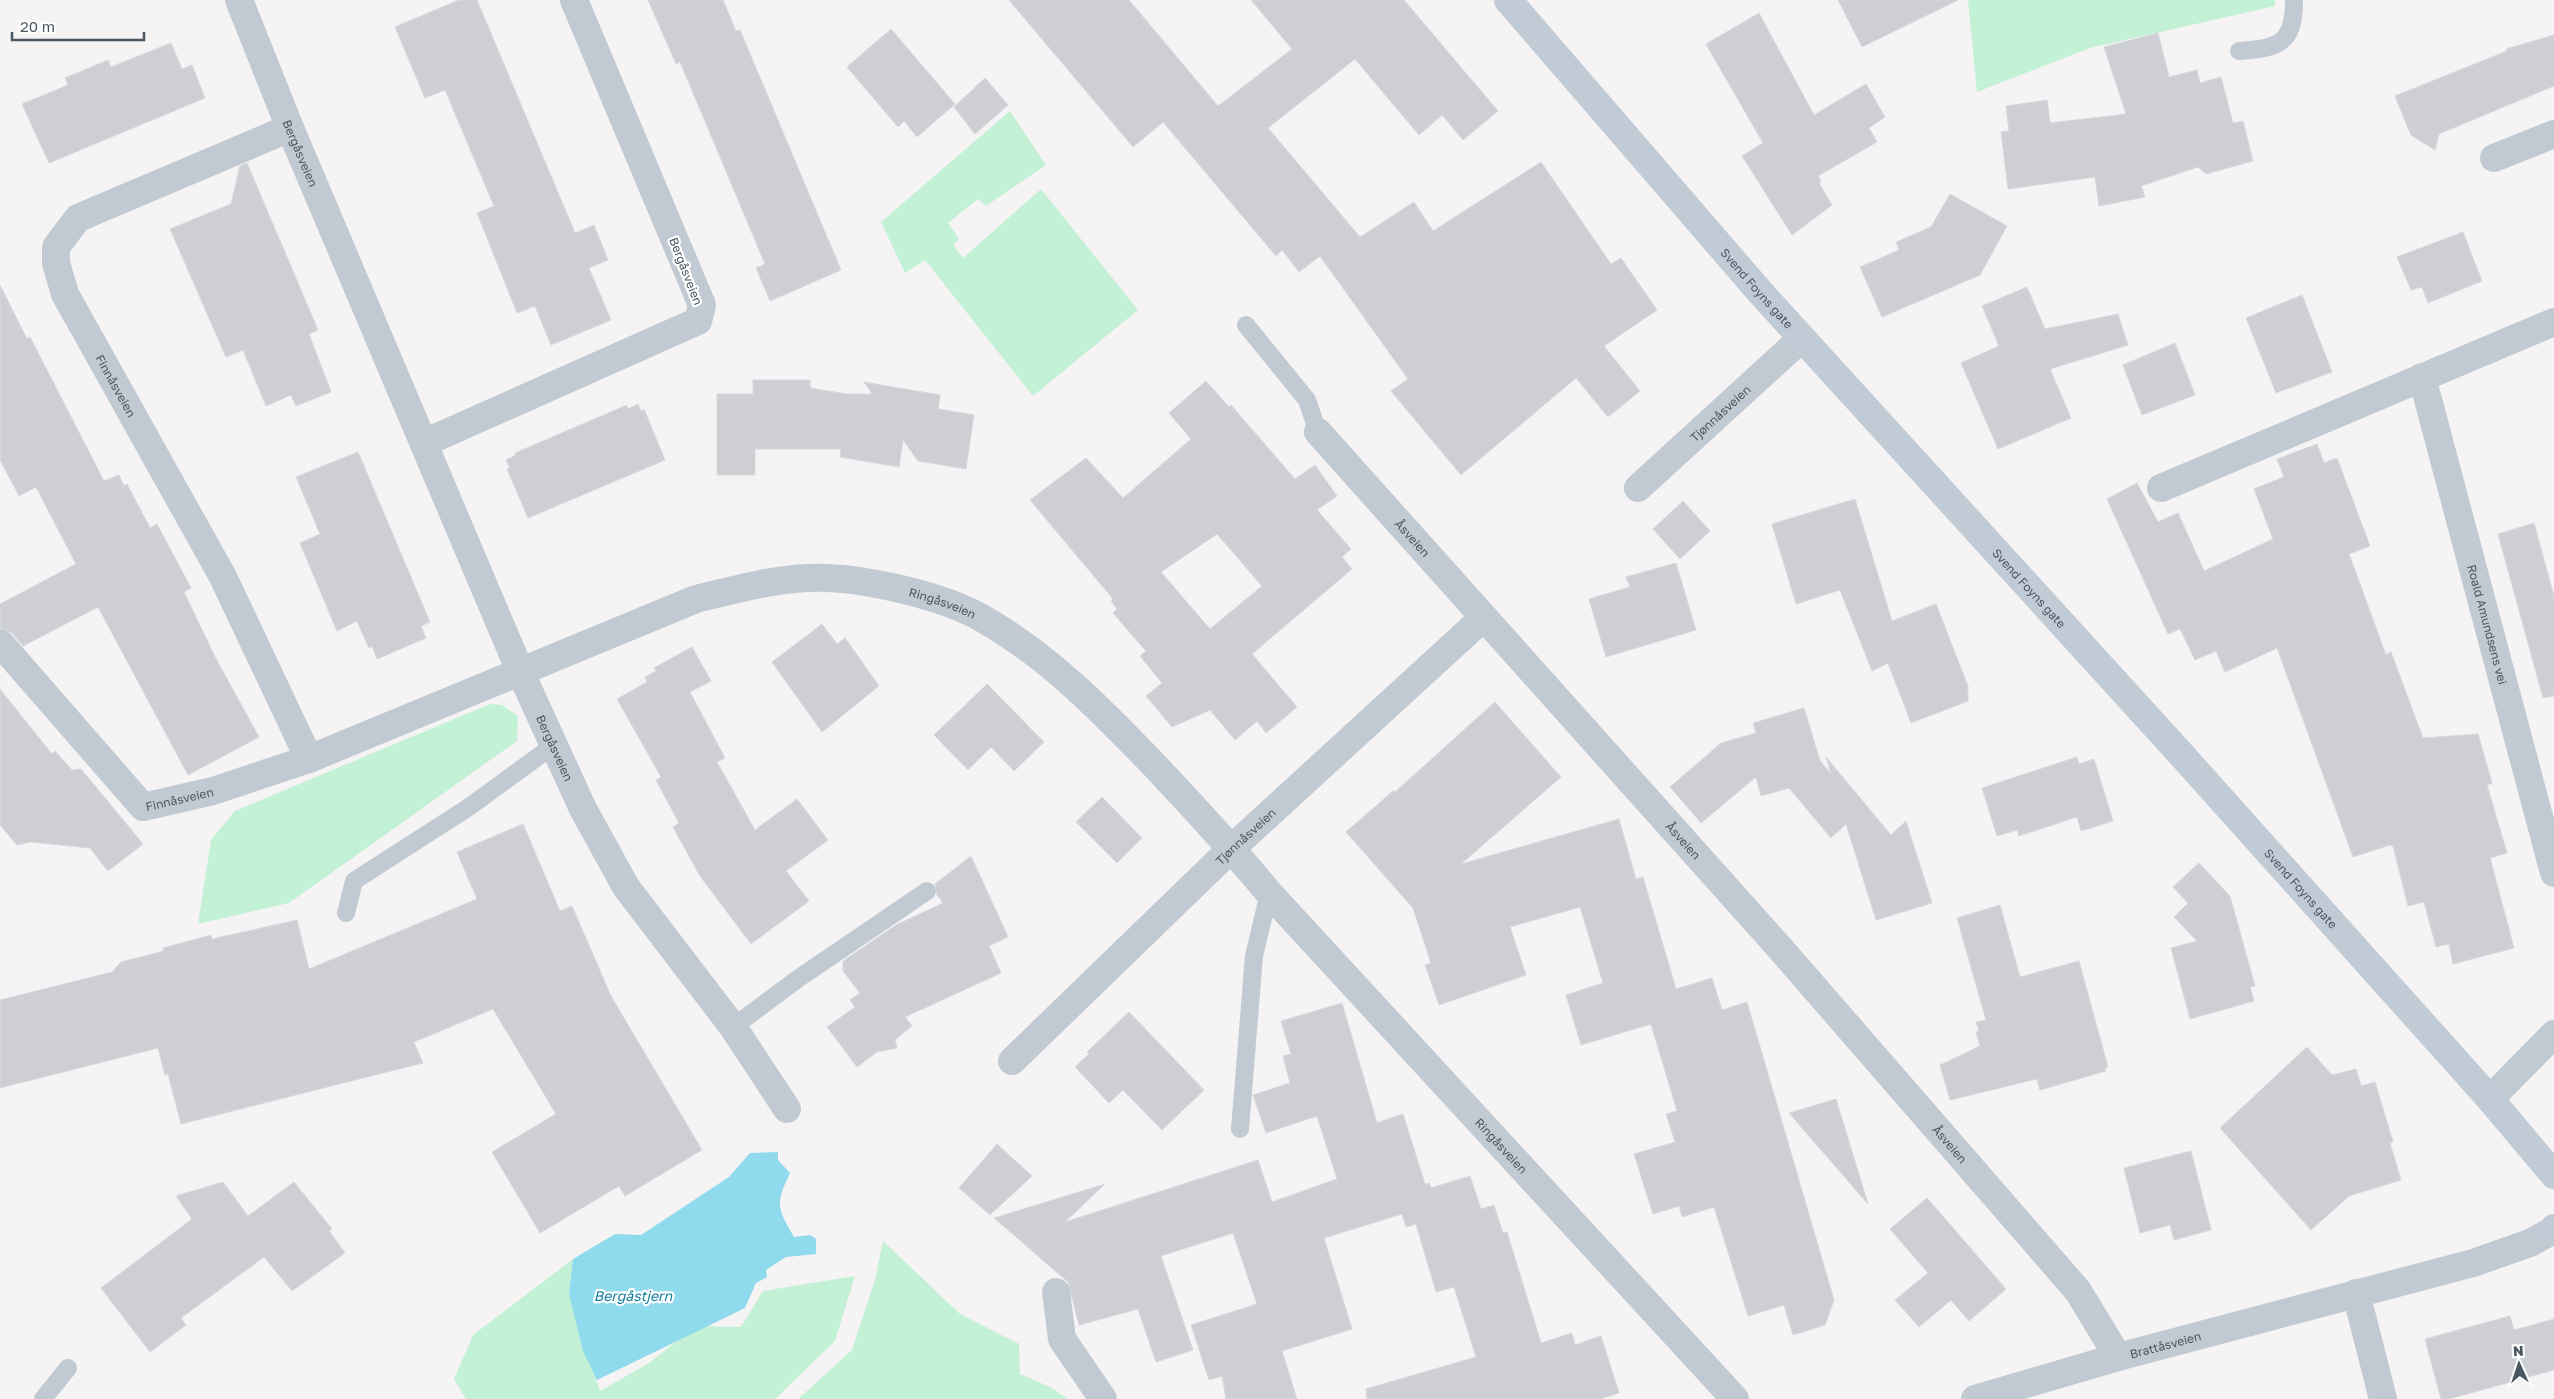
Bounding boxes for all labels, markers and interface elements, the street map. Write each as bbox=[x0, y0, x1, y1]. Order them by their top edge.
scale bar bbox=[12, 10, 145, 42]
text: 20 m bbox=[20, 17, 55, 35]
street label: Bergåsveien bbox=[280, 117, 321, 189]
street label: Bergåsveien bbox=[666, 235, 706, 307]
street label: Svend Foyns gate bbox=[1718, 245, 1797, 331]
street label: Finnåsveien bbox=[93, 352, 140, 420]
street label: Tjønnåsveien bbox=[1686, 382, 1753, 445]
street label: Åsveien bbox=[1392, 516, 1433, 560]
street label: Svend Foyns gate bbox=[1990, 545, 2070, 631]
street label: Roald Amundsens vei bbox=[2465, 563, 2511, 686]
street label: Ringåsveien bbox=[907, 584, 979, 621]
street label: Bergåsveien bbox=[533, 712, 577, 783]
street label: Finnåsveien bbox=[144, 784, 215, 814]
street label: Tjønnåsveien bbox=[1212, 804, 1279, 868]
street label: Åsveien bbox=[1663, 818, 1704, 862]
street label: Svend Foyns gate bbox=[2262, 845, 2341, 931]
street label: Ringåsveien bbox=[1472, 1115, 1531, 1176]
street label: Åsveien bbox=[1930, 1122, 1971, 1166]
water label: Bergåstjern bbox=[594, 1287, 674, 1304]
street label: Brattåsveien bbox=[2128, 1328, 2203, 1361]
north arrow bbox=[2494, 1339, 2544, 1389]
text: N bbox=[2513, 1342, 2524, 1359]

